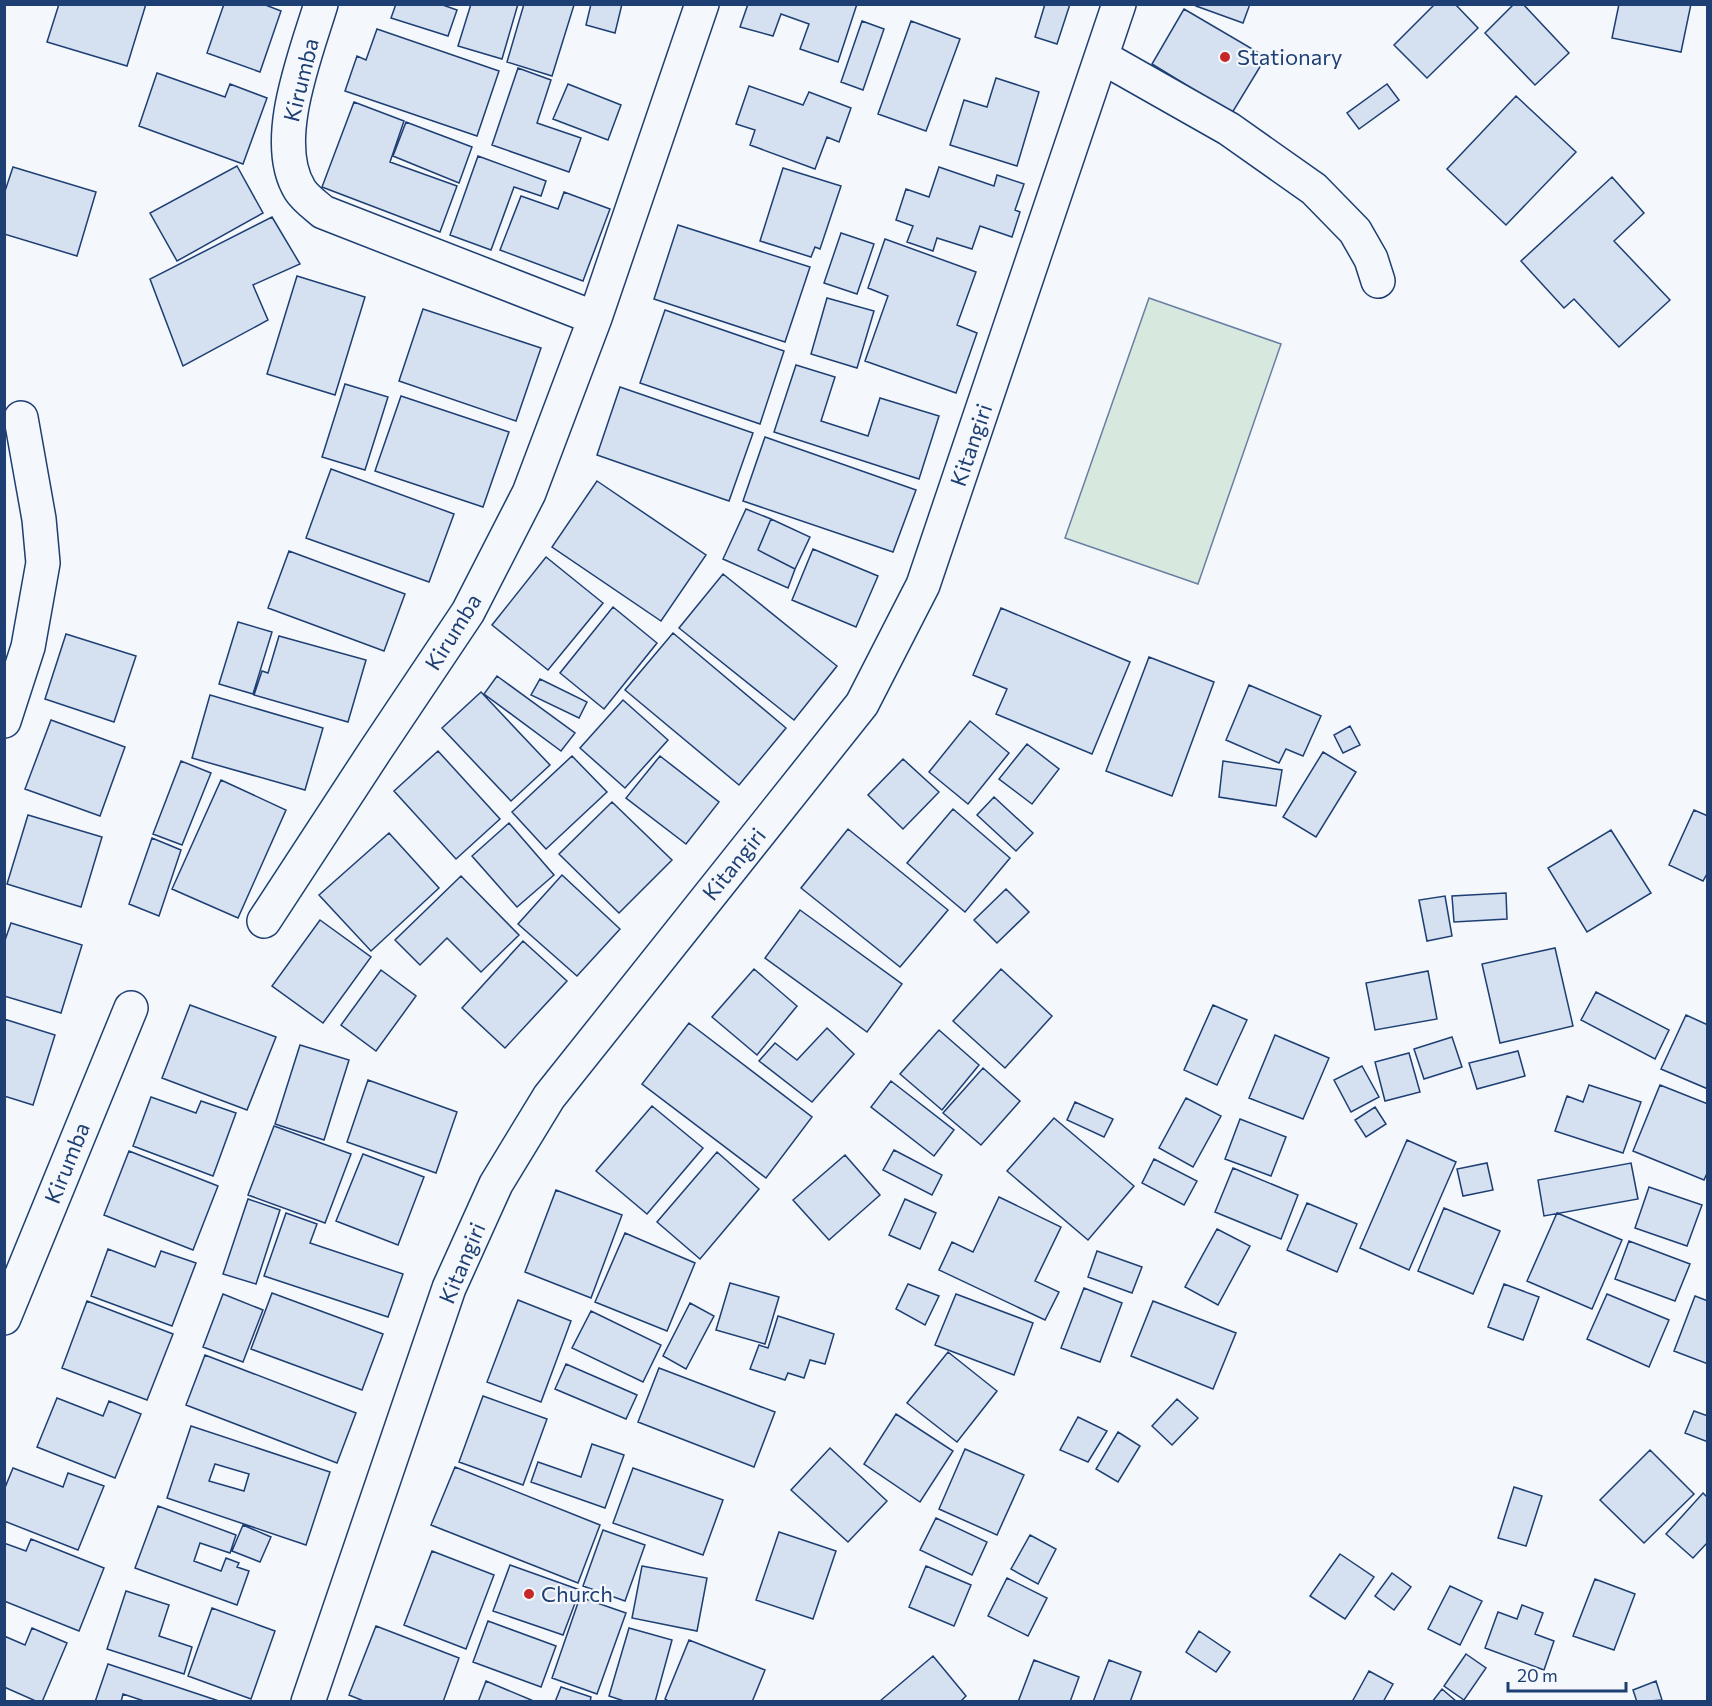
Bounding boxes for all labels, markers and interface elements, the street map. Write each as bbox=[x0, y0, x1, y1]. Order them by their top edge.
street label: Kirumba bbox=[277, 35, 324, 124]
place label: Stationary bbox=[1237, 43, 1342, 70]
marker: Stationary bbox=[1218, 50, 1232, 64]
street label: Kitangiri bbox=[944, 400, 997, 490]
street label: Kirumba bbox=[419, 588, 487, 675]
street label: Kitangiri bbox=[696, 822, 771, 905]
street label: Kirumba bbox=[38, 1118, 95, 1207]
street label: Kitangiri bbox=[432, 1218, 491, 1307]
place label: Church bbox=[541, 1580, 613, 1607]
marker: Church bbox=[522, 1587, 536, 1601]
scale bar bbox=[1508, 1655, 1626, 1693]
text: 20 m bbox=[1517, 1664, 1558, 1686]

